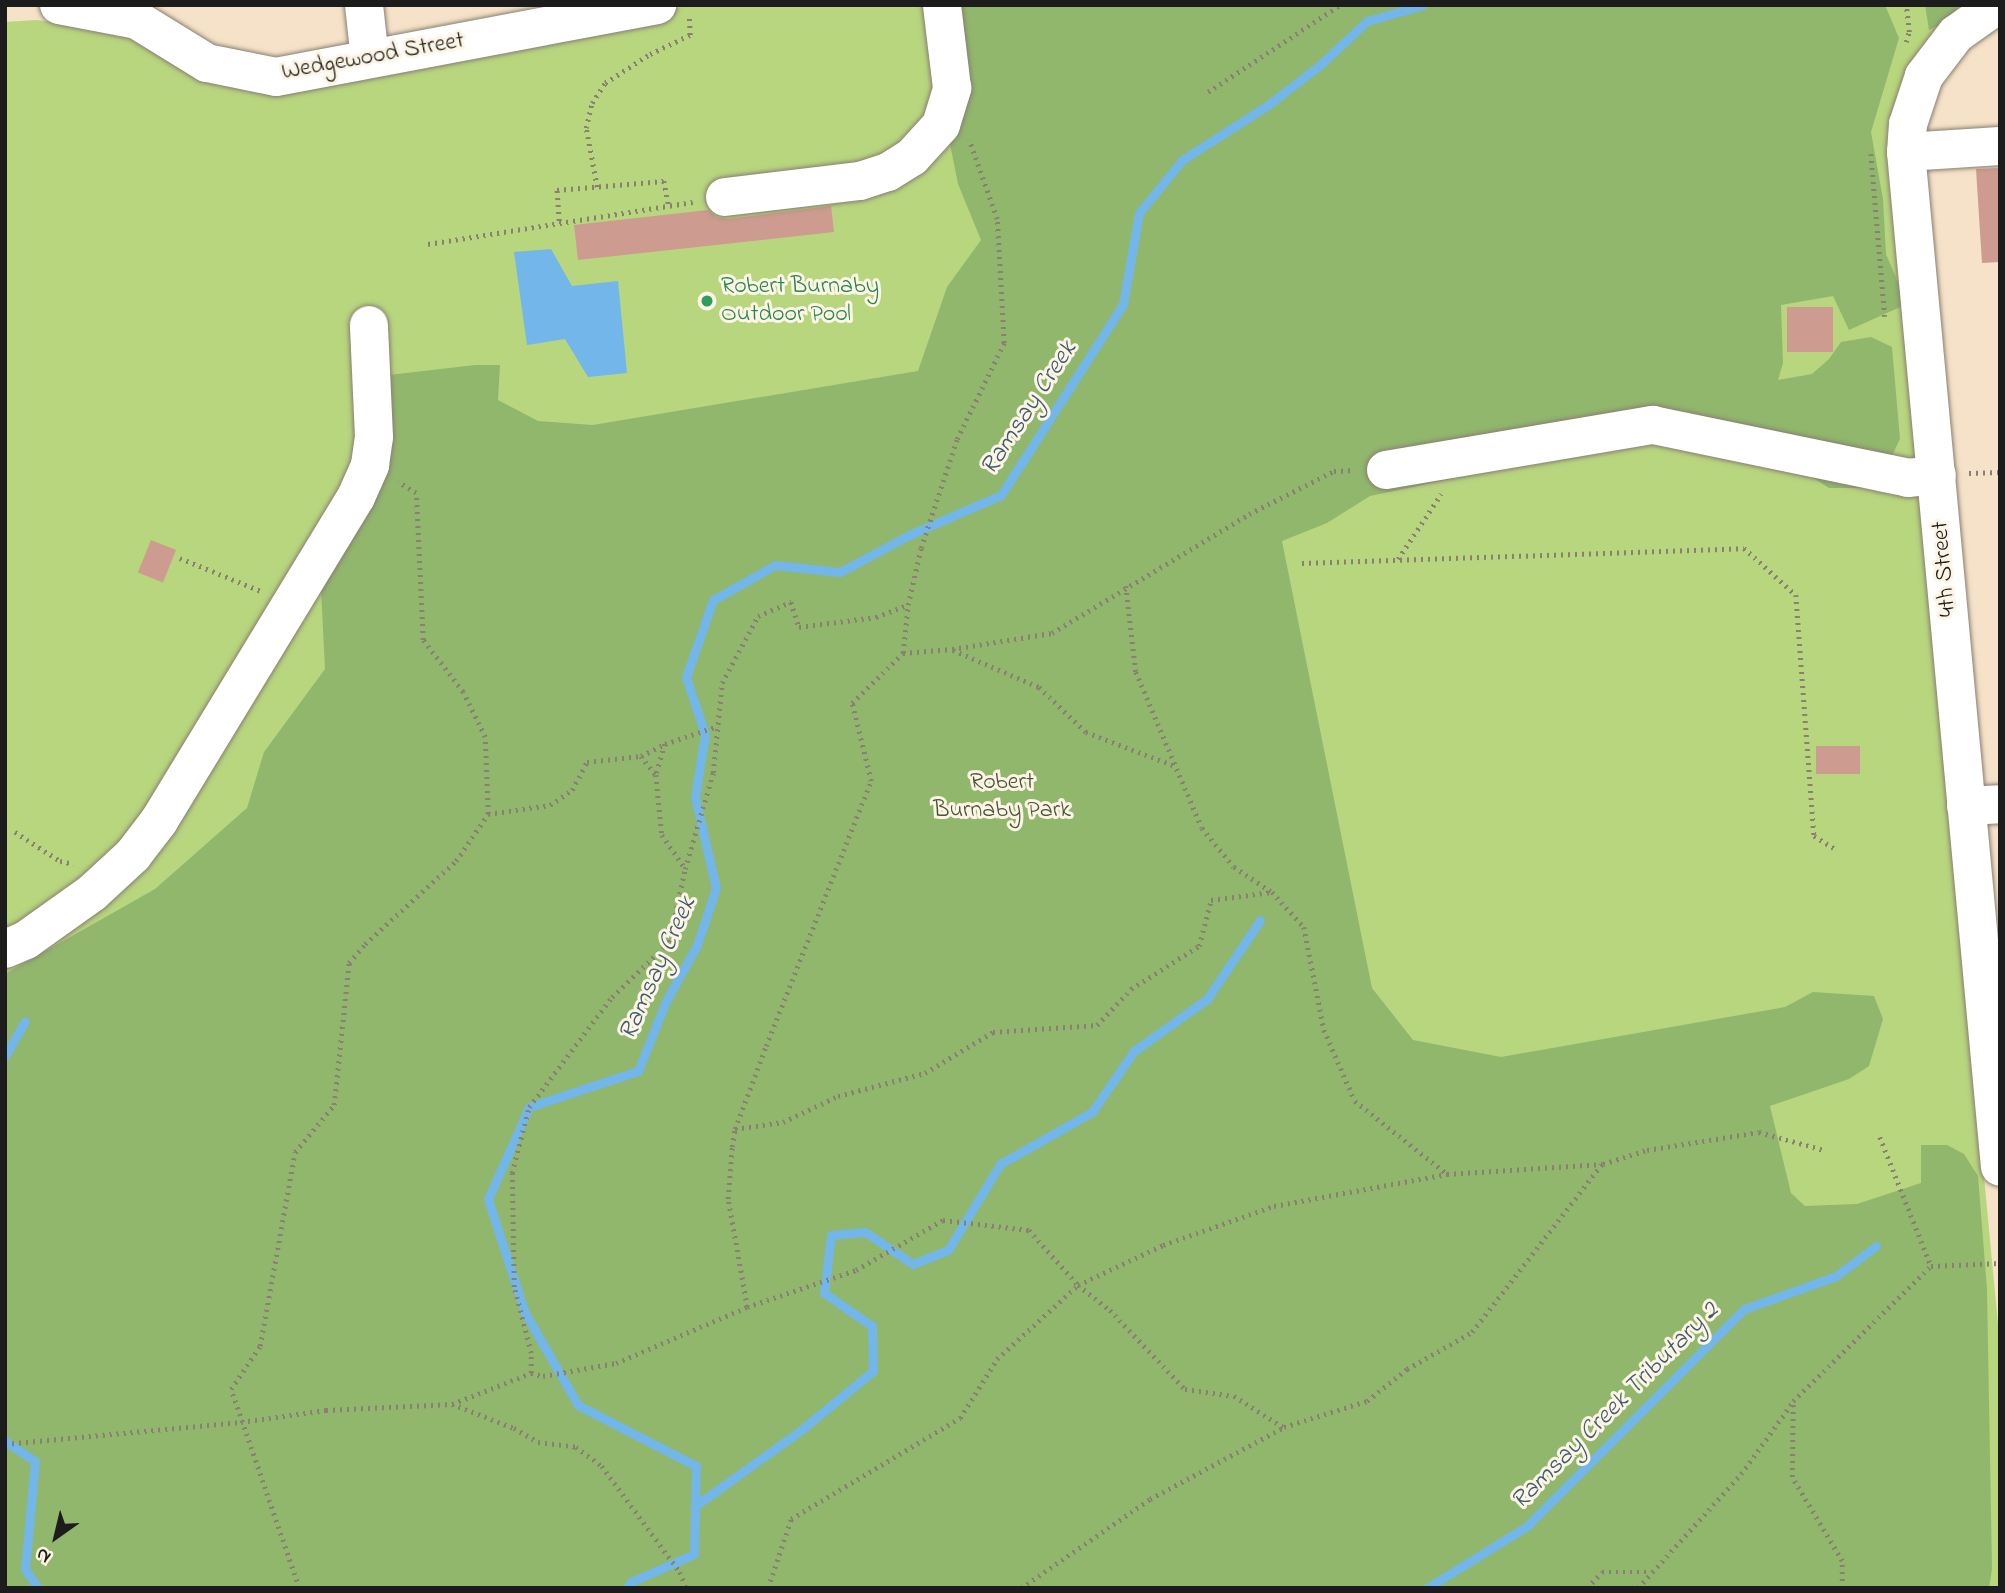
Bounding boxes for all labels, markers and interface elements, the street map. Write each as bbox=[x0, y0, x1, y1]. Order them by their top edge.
street label: Wedgewood Street bbox=[279, 27, 467, 87]
place label: Robert Burnaby Outdoor Pool bbox=[721, 273, 879, 329]
marker: Robert Burnaby Outdoor Pool bbox=[699, 293, 715, 309]
water label: Ramsay Creek bbox=[975, 336, 1085, 482]
street label: 4th Street bbox=[1926, 520, 1964, 618]
park label: Robert Burnaby Park bbox=[933, 769, 1071, 825]
water label: Ramsay Creek bbox=[613, 892, 705, 1046]
water label: Ramsay Creek Tributary 2 bbox=[1506, 1297, 1726, 1517]
north arrow bbox=[21, 1502, 91, 1572]
text: N bbox=[31, 1540, 57, 1570]

